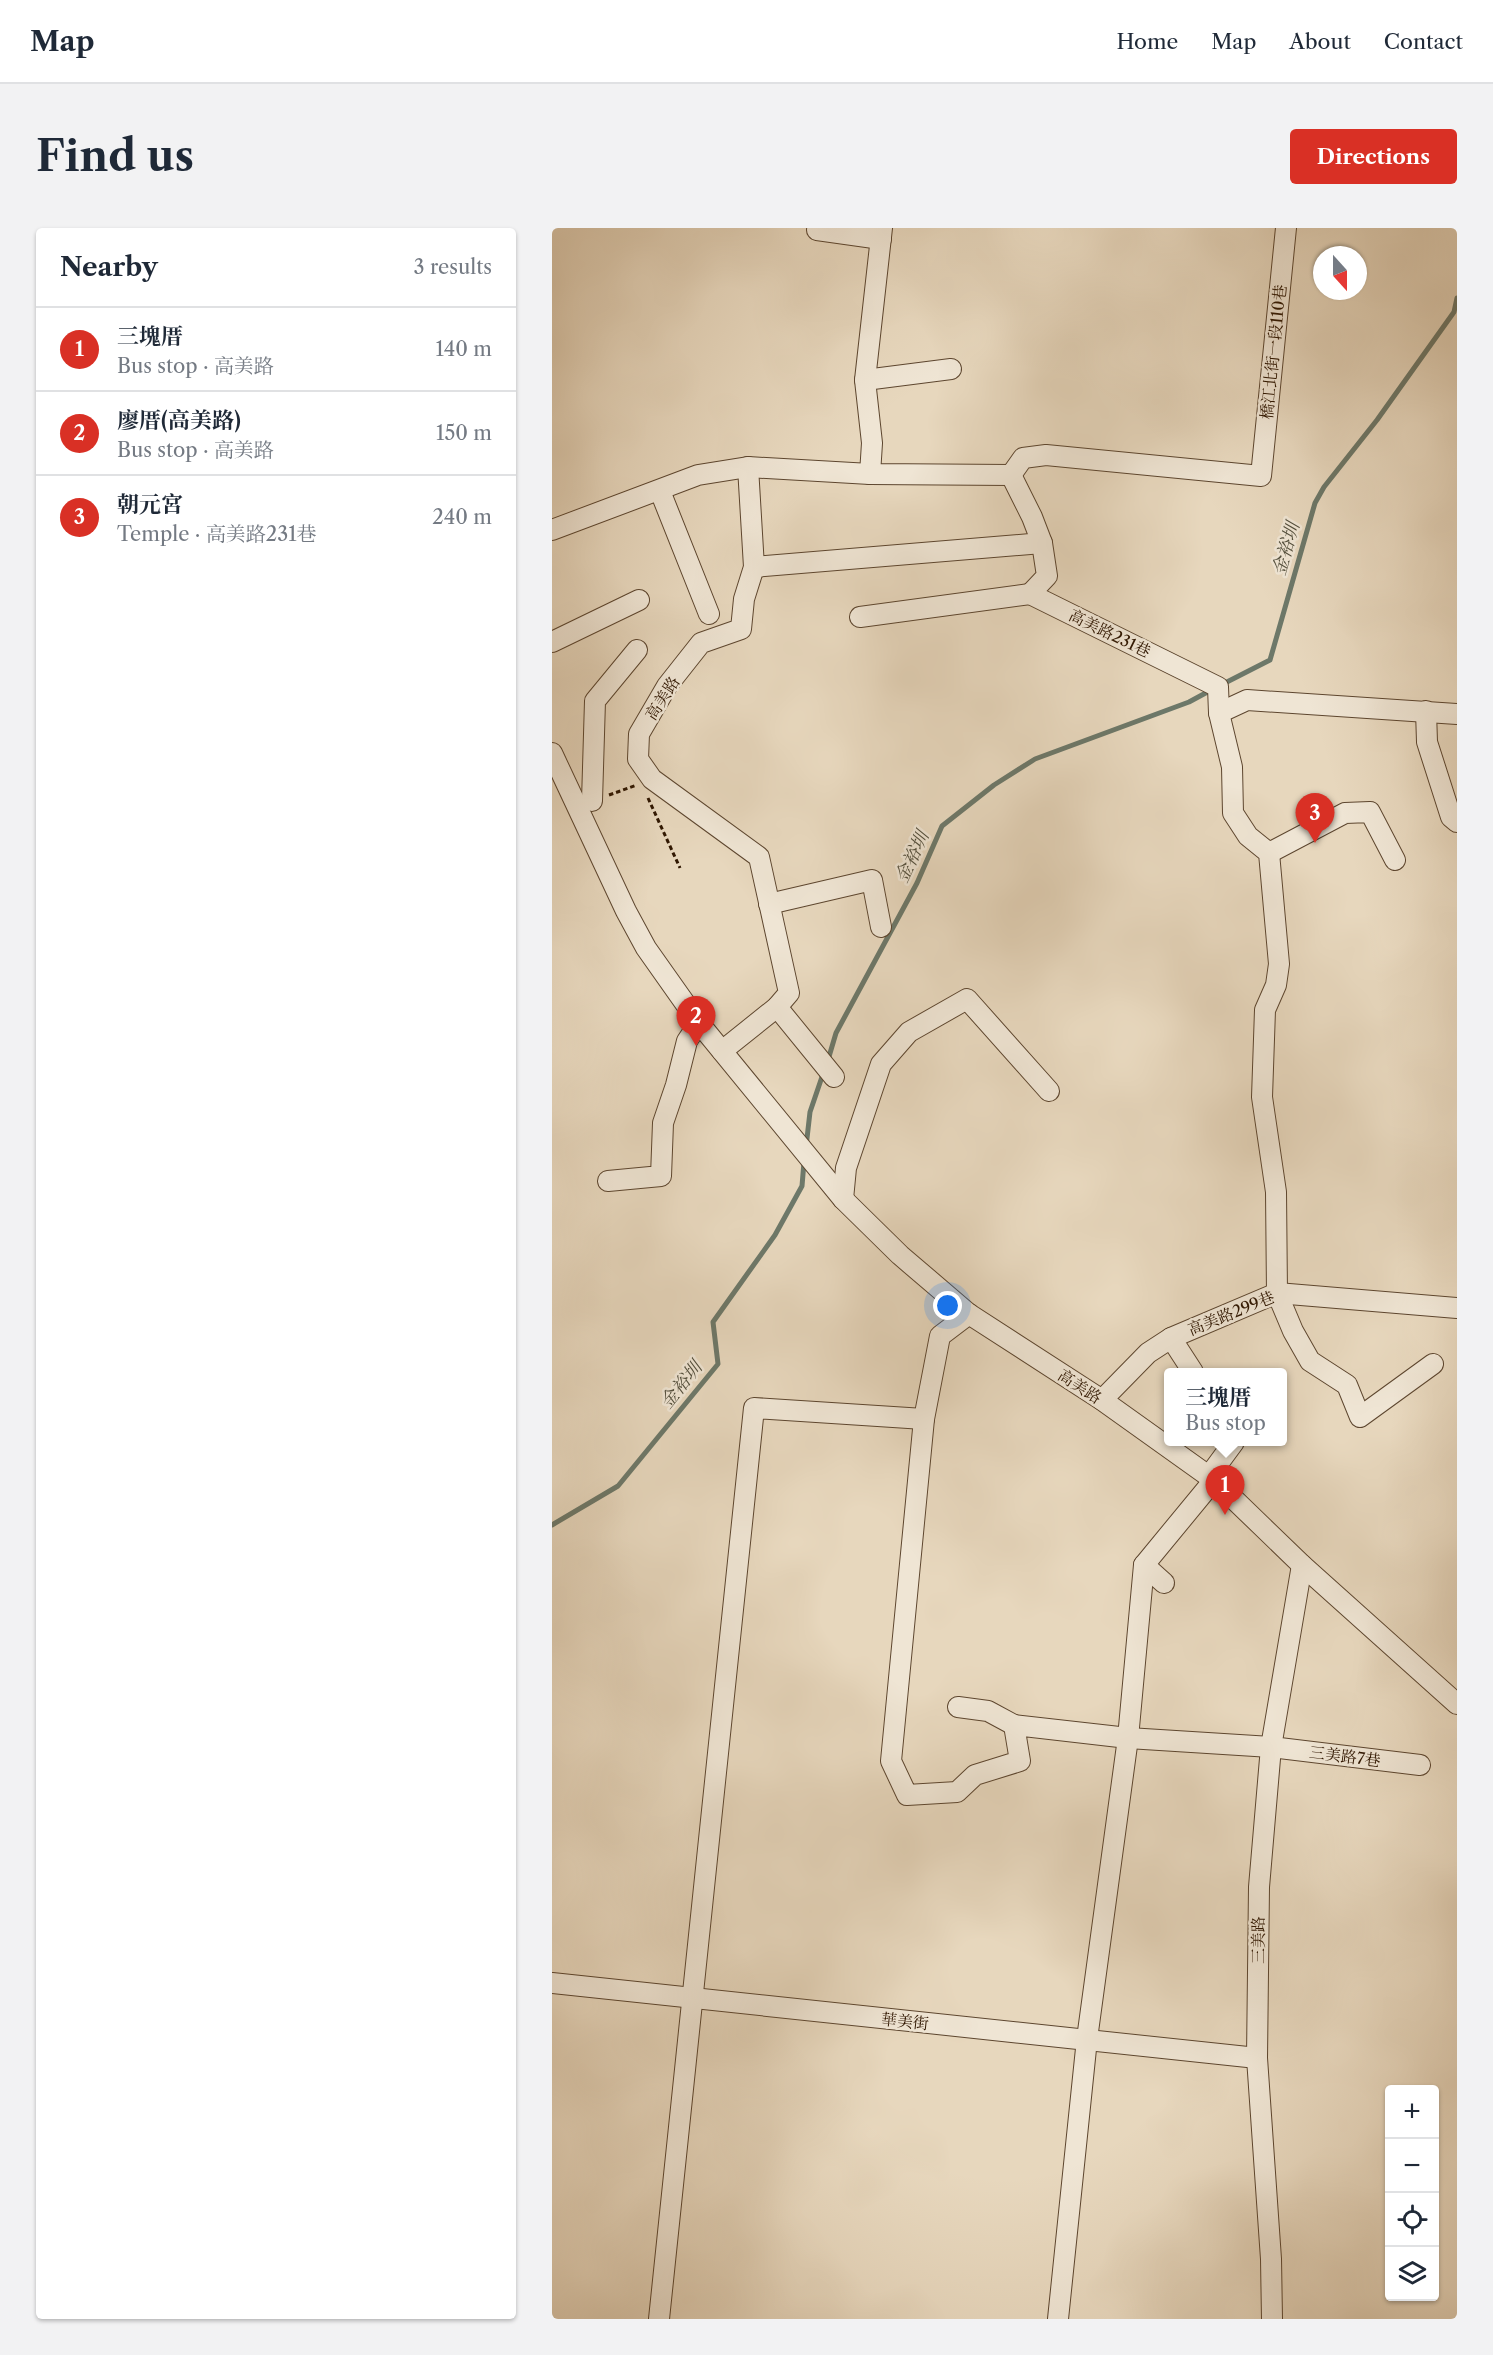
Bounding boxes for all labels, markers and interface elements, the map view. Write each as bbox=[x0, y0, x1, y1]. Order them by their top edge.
text: Map bbox=[30, 24, 94, 58]
text: Home bbox=[1117, 29, 1178, 54]
text: Map bbox=[1211, 29, 1256, 54]
text: About bbox=[1289, 29, 1351, 54]
text: Contact bbox=[1384, 29, 1463, 54]
button: Directions bbox=[1290, 129, 1457, 184]
text: Find us bbox=[36, 130, 194, 182]
north arrow bbox=[1313, 246, 1367, 300]
text: Nearby bbox=[60, 251, 158, 283]
text: 3 results bbox=[414, 255, 492, 279]
street label: 橋江北街一段110巷 bbox=[1256, 284, 1290, 420]
text: 三塊厝 bbox=[117, 323, 183, 350]
text: 1 bbox=[75, 337, 84, 361]
text: 140 m bbox=[435, 337, 492, 361]
text: Bus stop · 高美路 bbox=[117, 354, 274, 378]
text: 廖厝(高美路) bbox=[117, 407, 241, 434]
text: 2 bbox=[74, 421, 85, 445]
text: 150 m bbox=[436, 421, 492, 445]
text: Bus stop · 高美路 bbox=[117, 438, 274, 462]
text: 朝元宮 bbox=[117, 491, 183, 518]
text: 3 bbox=[74, 505, 85, 529]
text: 240 m bbox=[432, 505, 492, 529]
water label: 金裕圳 bbox=[1268, 517, 1305, 578]
text: Temple · 高美路231巷 bbox=[117, 522, 317, 546]
street label: 高美路231巷 bbox=[1066, 605, 1154, 661]
street label: 高美路 bbox=[641, 672, 683, 724]
pin: 3 bbox=[1296, 794, 1335, 843]
water label: 金裕圳 bbox=[891, 825, 935, 886]
pin: 2 bbox=[676, 996, 716, 1046]
street label: 高美路299巷 bbox=[1185, 1287, 1277, 1339]
your location bbox=[933, 1291, 962, 1320]
water label: 金裕圳 bbox=[655, 1355, 708, 1413]
street label: 高美路 bbox=[1054, 1365, 1106, 1407]
popup bbox=[1164, 1368, 1287, 1446]
text: 三塊厝 bbox=[1185, 1384, 1251, 1411]
text: Bus stop bbox=[1185, 1411, 1266, 1435]
pin: 1 bbox=[1206, 1466, 1244, 1515]
street label: 三美路7巷 bbox=[1308, 1742, 1382, 1770]
street label: 三美路 bbox=[1248, 1916, 1268, 1964]
street label: 華美街 bbox=[880, 2009, 930, 2033]
map controls bbox=[1385, 2085, 1439, 2301]
button: + bbox=[1385, 2085, 1439, 2139]
button: − bbox=[1385, 2139, 1439, 2193]
button: locate bbox=[1385, 2193, 1439, 2247]
button: layers bbox=[1385, 2247, 1439, 2301]

